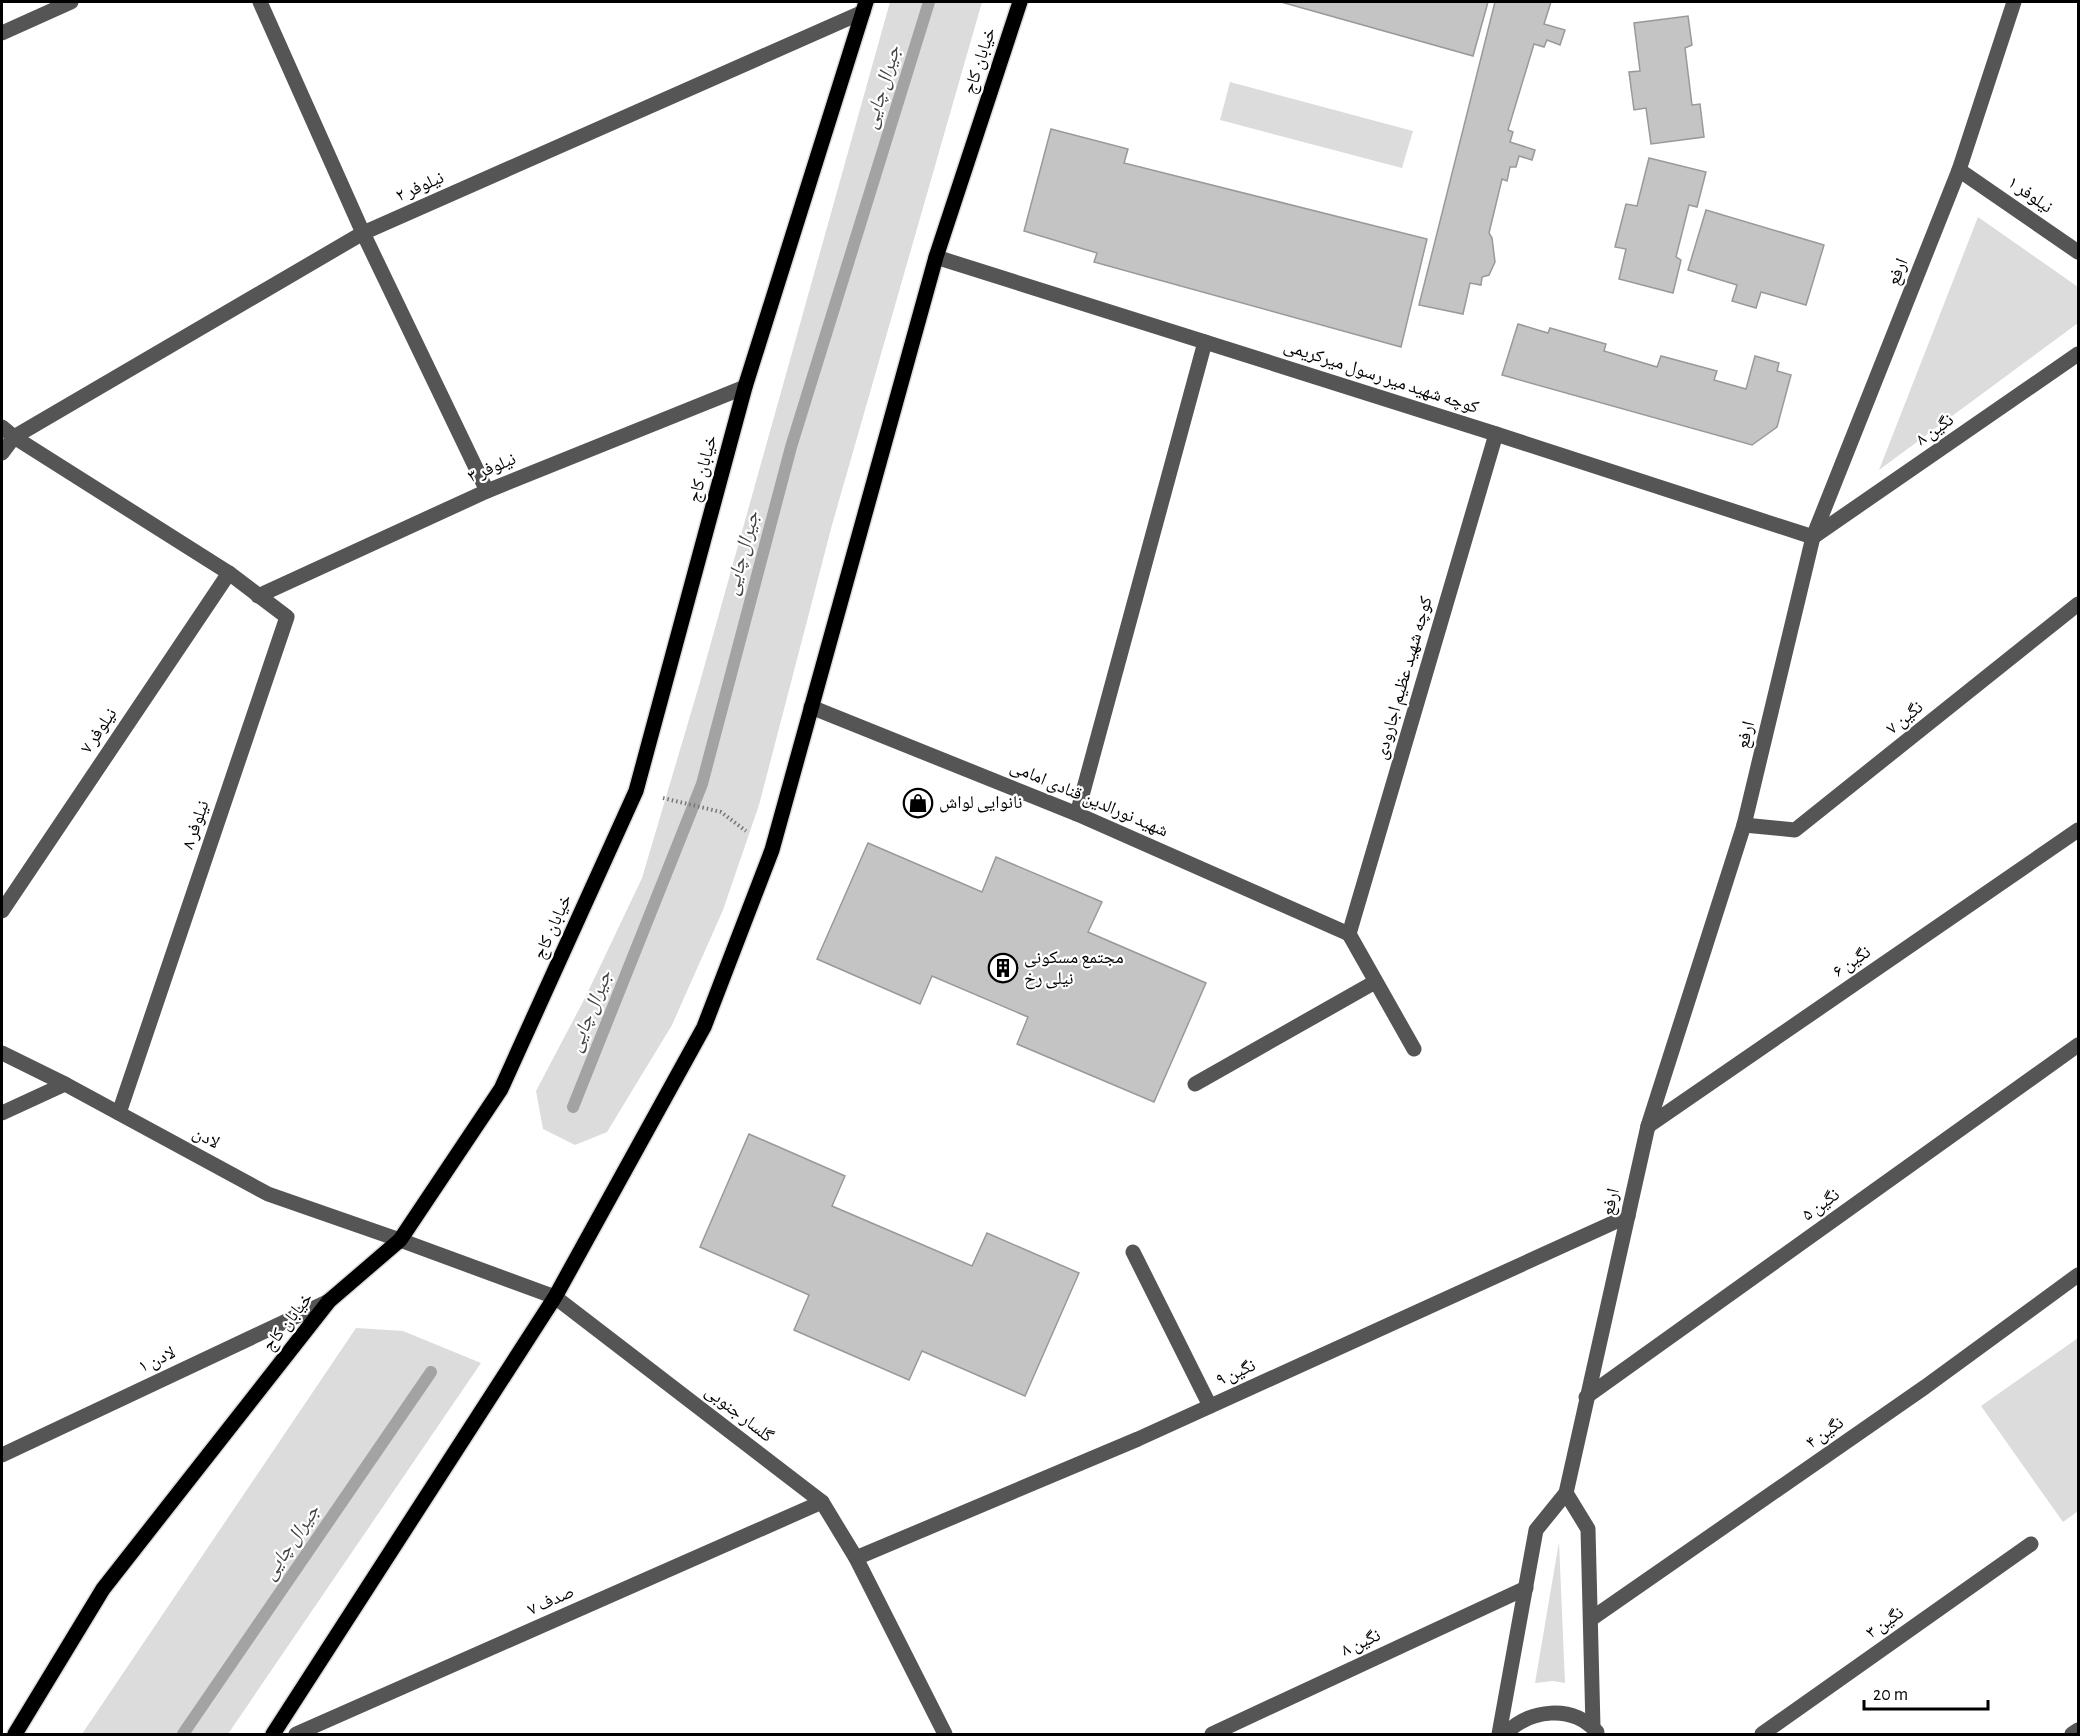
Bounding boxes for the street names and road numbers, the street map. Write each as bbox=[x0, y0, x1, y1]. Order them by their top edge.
street label: خیابان کاج bbox=[961, 25, 1001, 97]
street label: نیلوفر ۲ bbox=[393, 169, 447, 206]
street label: نیلوفر ۱ bbox=[2004, 173, 2056, 217]
street label: ارفع bbox=[1885, 256, 1913, 289]
street label: کوچه شهید میر رسول میرکریمی bbox=[1281, 337, 1481, 418]
street label: نگین ۸ bbox=[1913, 411, 1958, 450]
street label: خیابان کاج bbox=[685, 433, 723, 505]
street label: نیلوفر ۳ bbox=[465, 450, 519, 486]
street label: کوچه شهید عظیم اجارودی bbox=[1372, 594, 1438, 762]
street label: نگین ۷ bbox=[1883, 698, 1927, 739]
street label: نیلوفر ۷ bbox=[78, 705, 121, 757]
street label: ارفع bbox=[1734, 720, 1760, 751]
street label: شهید نورالدین قنادی امامی bbox=[1007, 758, 1171, 841]
street label: نیلوفر ۸ bbox=[179, 798, 213, 852]
street label: خیابان کاج bbox=[531, 892, 577, 963]
street label: نگین ۶ bbox=[1830, 943, 1875, 982]
street label: لادن bbox=[189, 1124, 222, 1153]
street label: نگین ۵ bbox=[1799, 1186, 1844, 1225]
street label: ارفع bbox=[1599, 1187, 1625, 1218]
street label: خیابان کاج bbox=[260, 1289, 318, 1356]
street label: لادن ۱ bbox=[136, 1344, 179, 1377]
street label: نگین ۹ bbox=[1213, 1356, 1259, 1391]
street label: گلسار جنوبی bbox=[701, 1382, 777, 1447]
street label: نگین ۴ bbox=[1803, 1414, 1848, 1453]
street label: صدف ۷ bbox=[525, 1583, 577, 1619]
street label: نگین ۳ bbox=[1863, 1604, 1908, 1643]
street label: نگین ۸ bbox=[1338, 1626, 1384, 1661]

